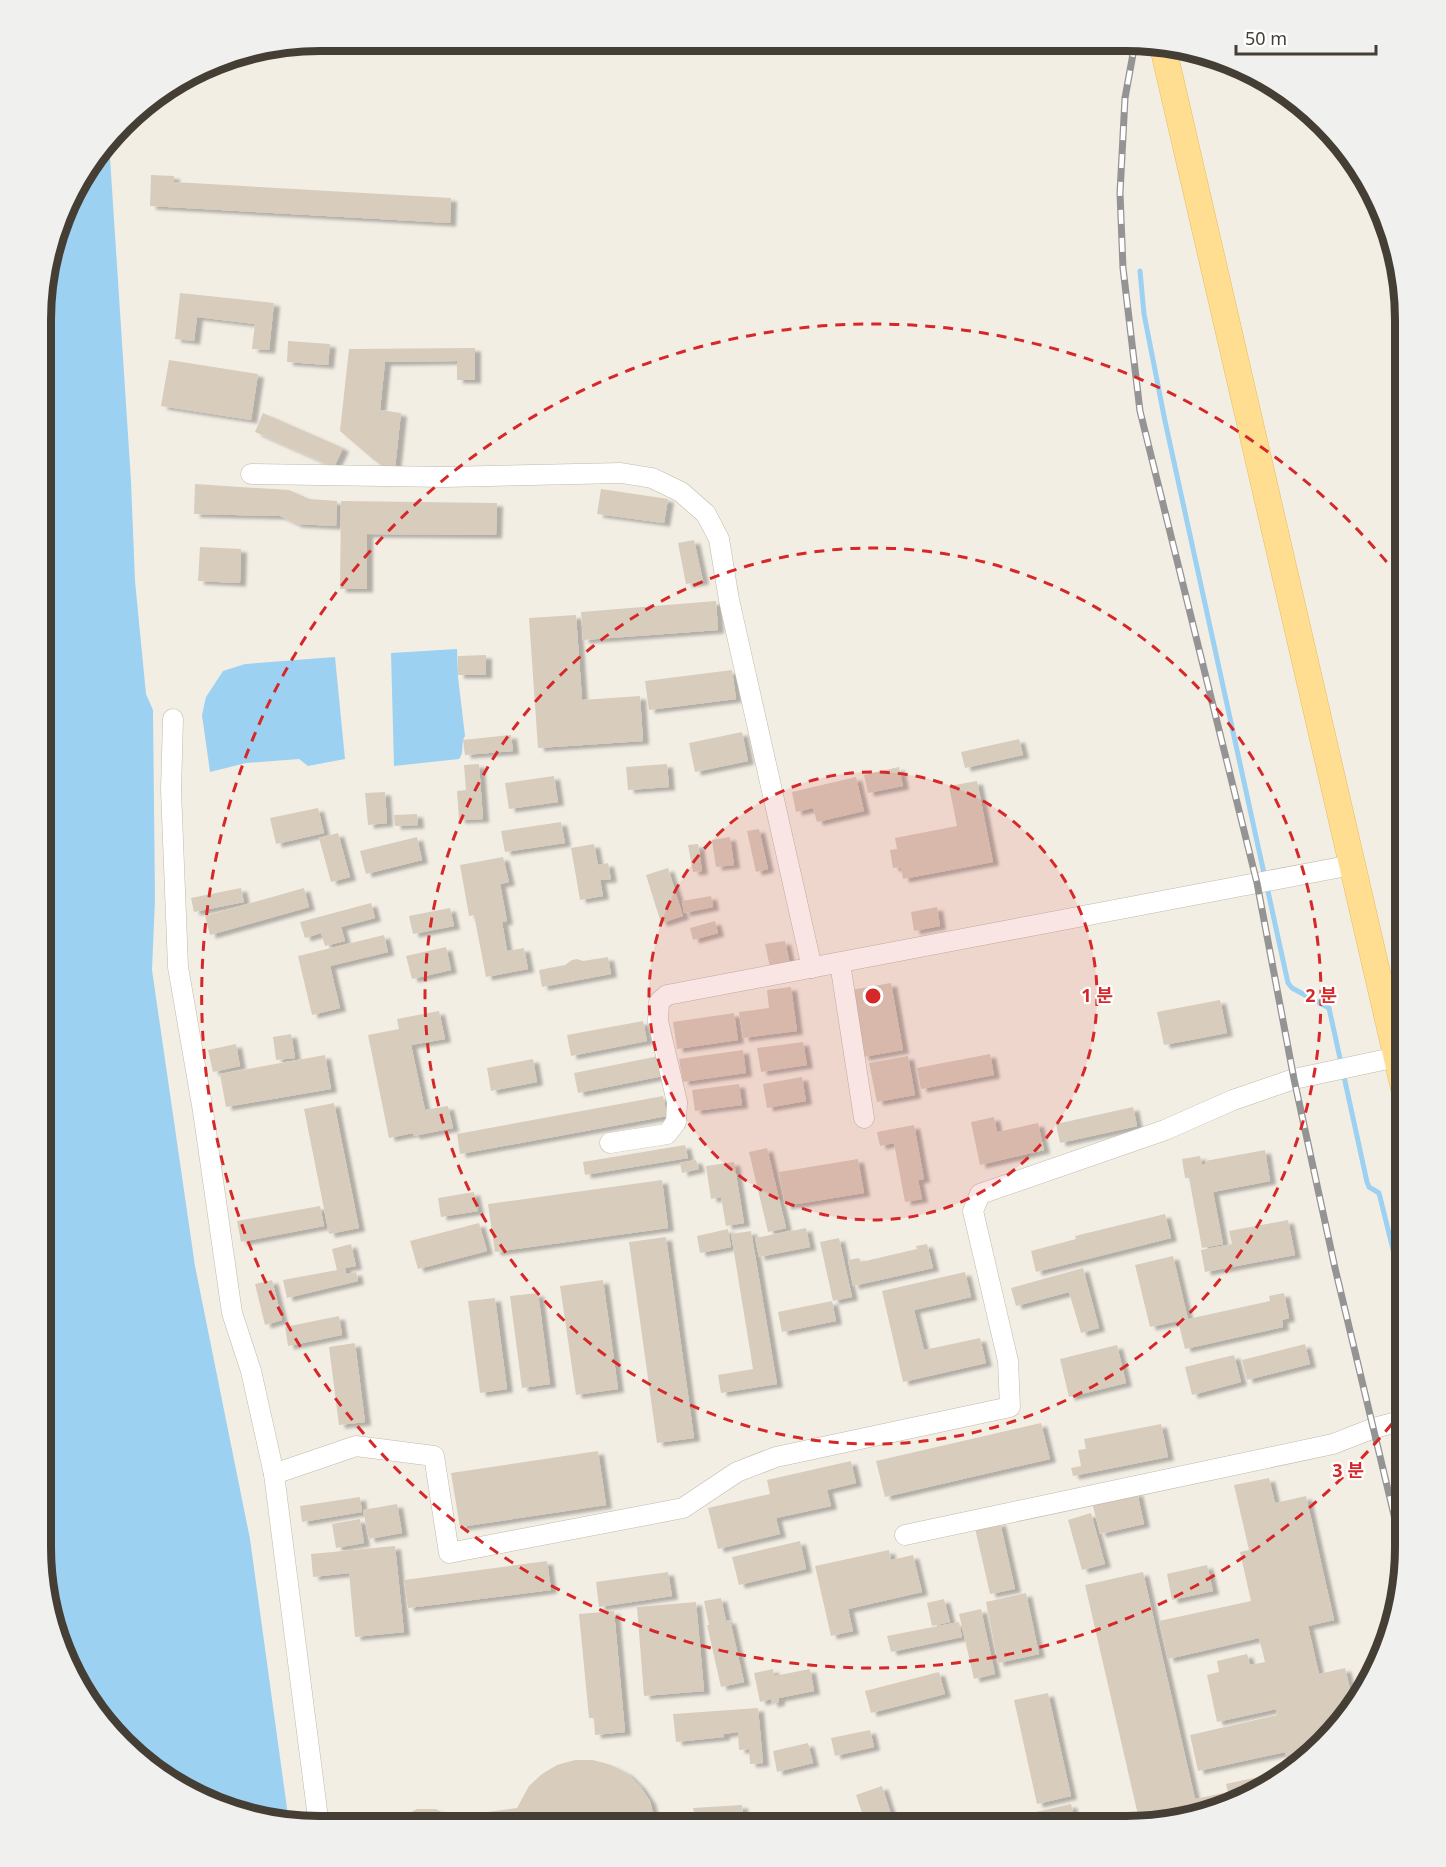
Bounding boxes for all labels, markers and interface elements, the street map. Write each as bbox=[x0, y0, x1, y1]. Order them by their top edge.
scale bar bbox=[1236, 18, 1376, 56]
text: 50 m bbox=[1245, 26, 1287, 50]
text: 1 분 bbox=[1081, 983, 1113, 1007]
text: 2 분 bbox=[1305, 983, 1337, 1007]
centre of rings bbox=[863, 986, 883, 1006]
text: 3 분 bbox=[1332, 1458, 1364, 1482]

